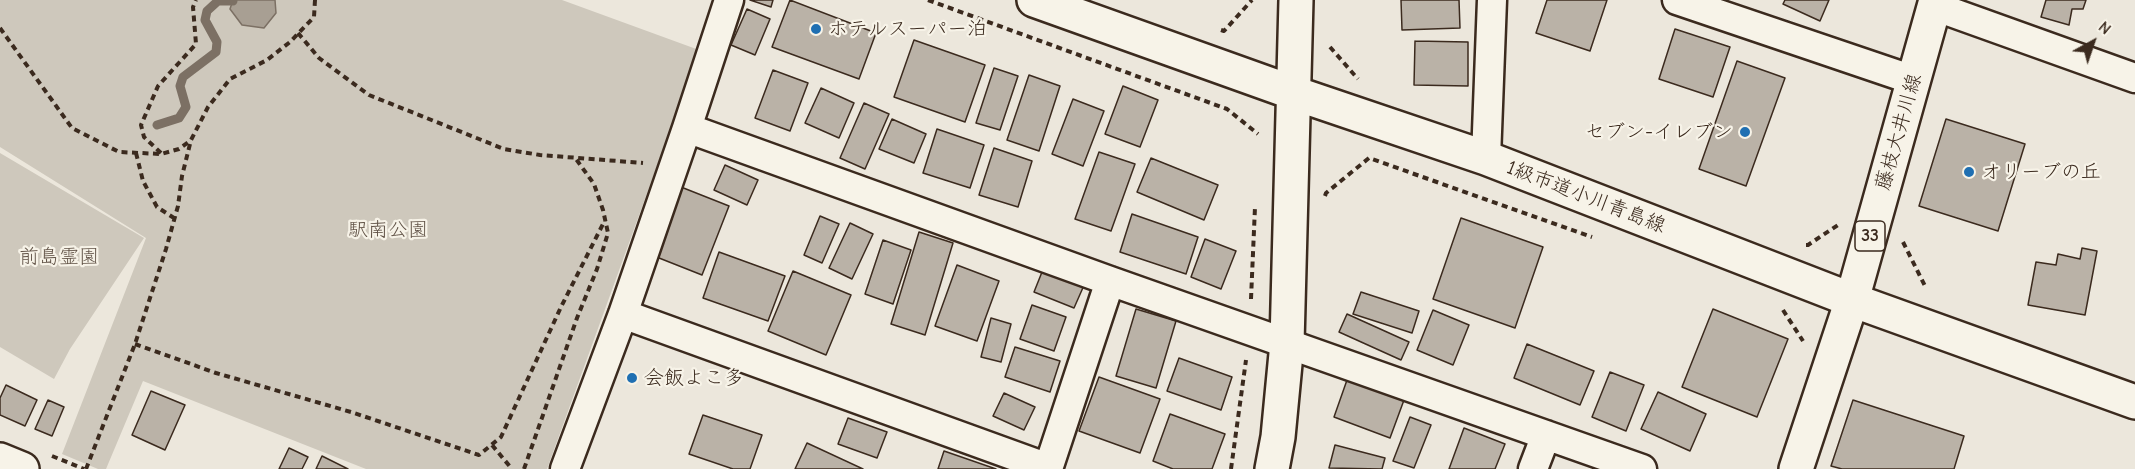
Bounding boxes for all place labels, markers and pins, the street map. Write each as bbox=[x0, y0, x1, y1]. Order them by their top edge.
place label: ホテルスーパー泊 bbox=[828, 17, 987, 41]
marker: ホテルスーパー泊 bbox=[809, 22, 823, 36]
place label: セブン-イレブン bbox=[1585, 120, 1733, 144]
marker: セブン-イレブン bbox=[1738, 125, 1752, 139]
place label: オリーブの丘 bbox=[1981, 160, 2101, 184]
marker: オリーブの丘 bbox=[1962, 165, 1976, 179]
place label: 会飯よこ多 bbox=[644, 366, 744, 390]
marker: 会飯よこ多 bbox=[625, 371, 639, 385]

